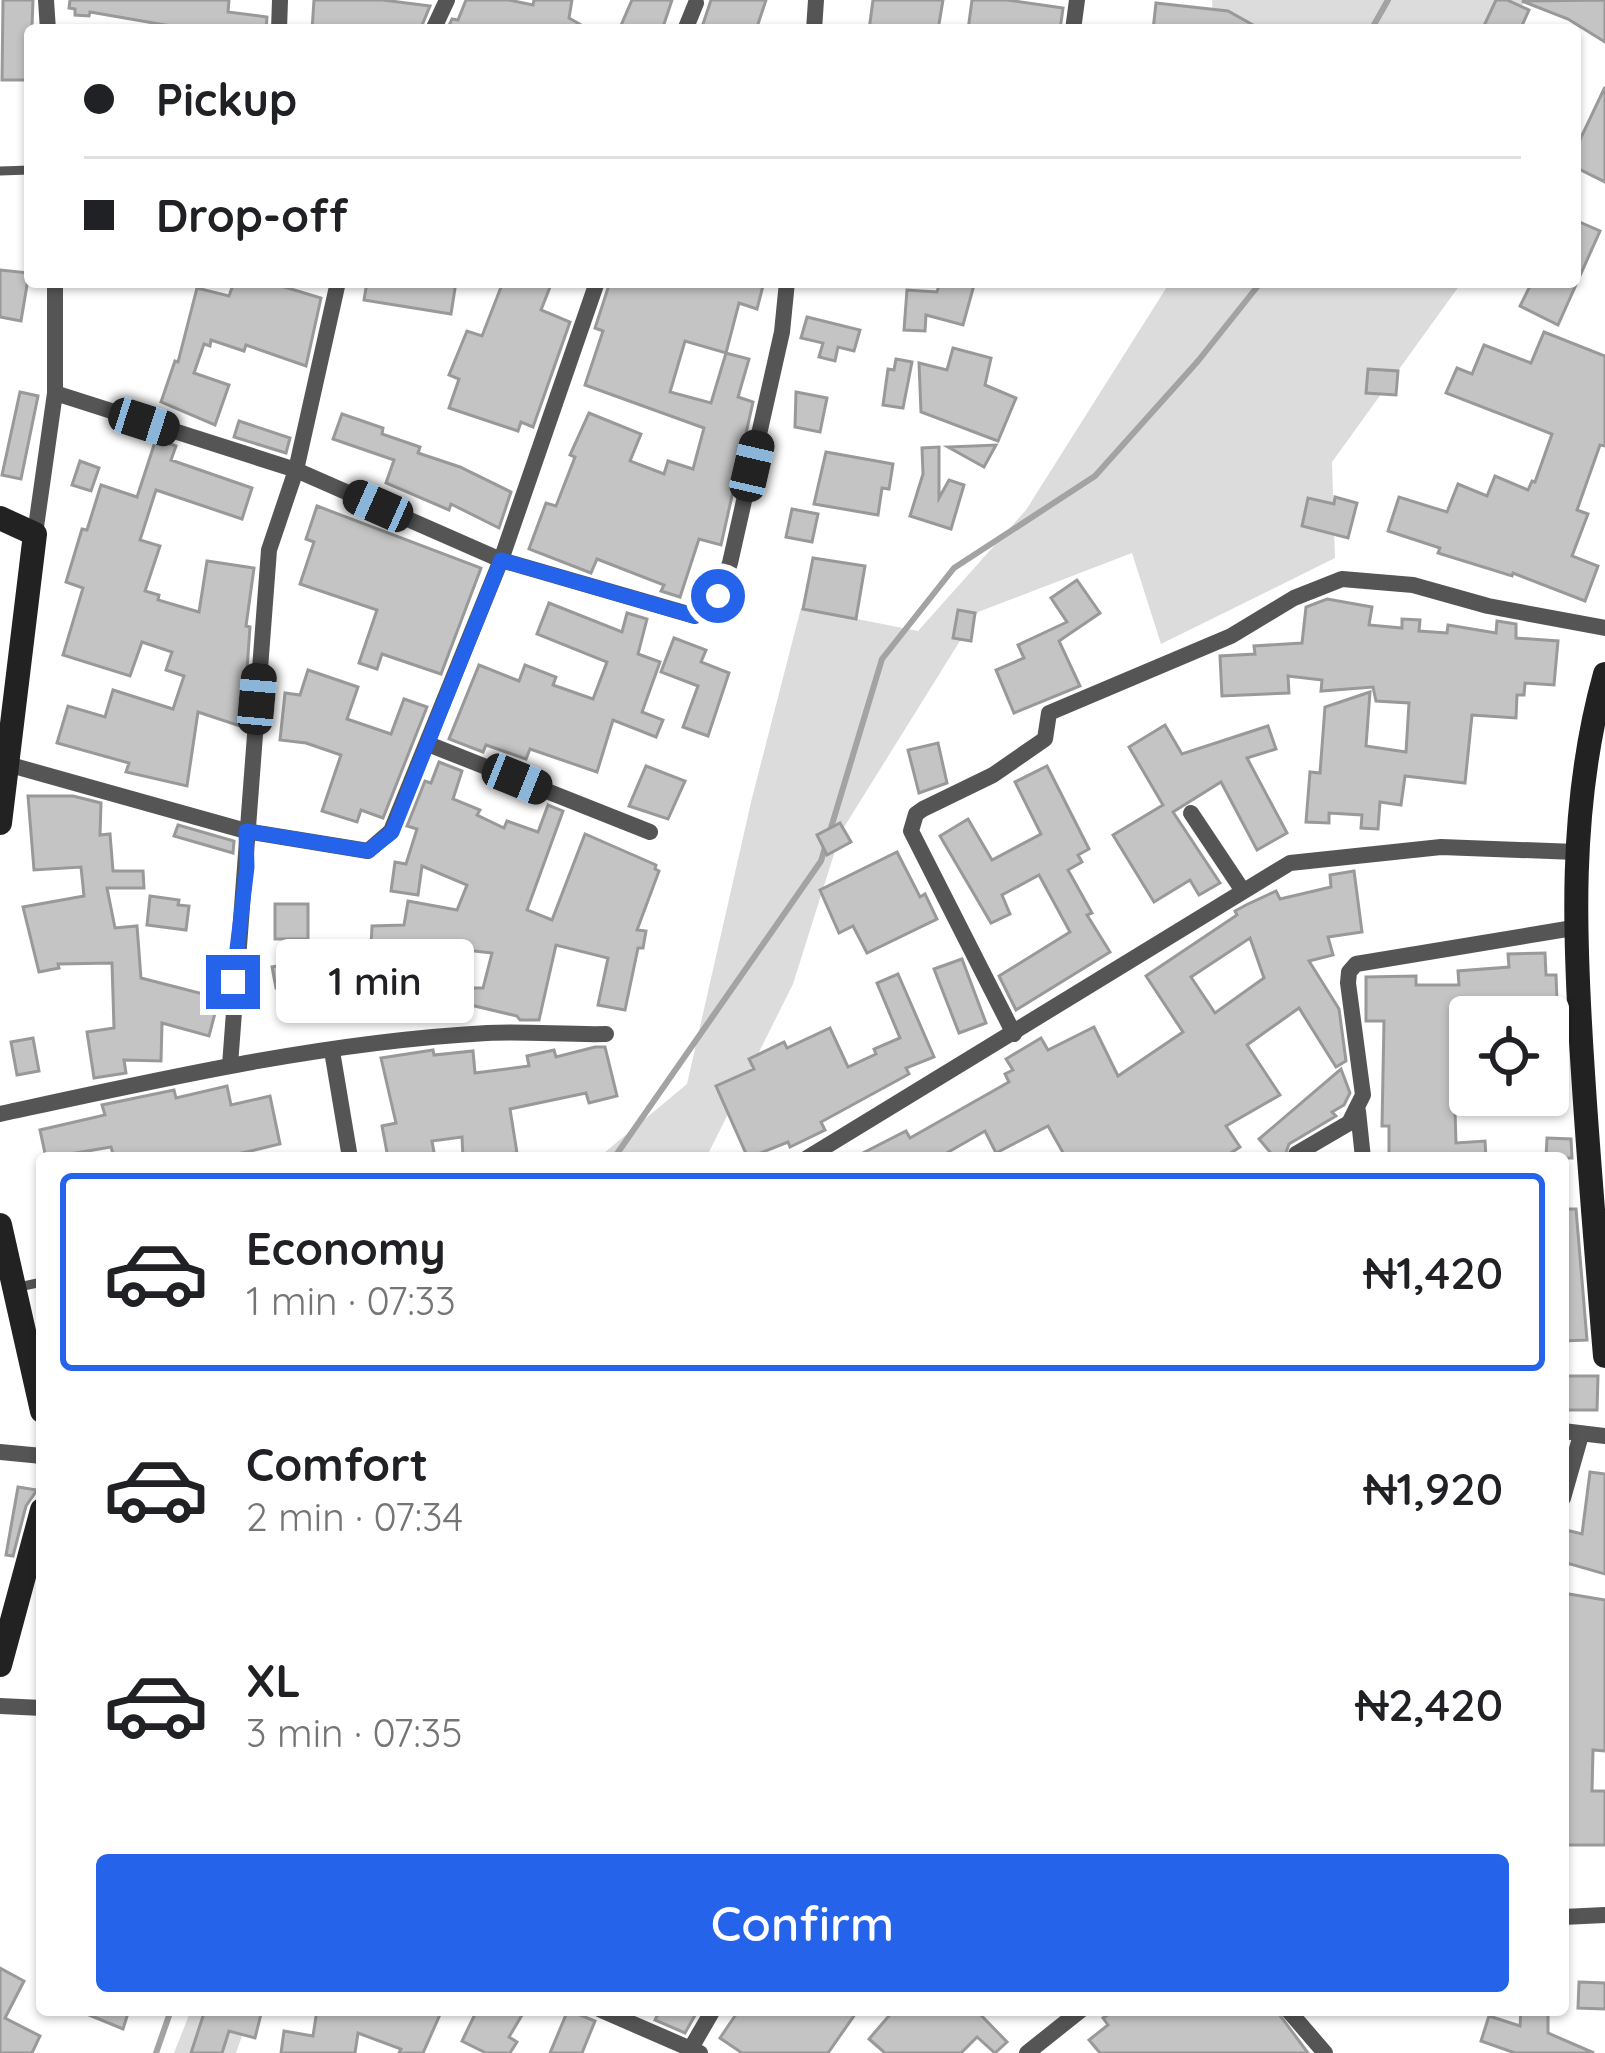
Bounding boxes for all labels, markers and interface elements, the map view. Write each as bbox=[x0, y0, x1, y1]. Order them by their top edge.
text: Pickup bbox=[156, 71, 297, 127]
text: Drop-off bbox=[156, 187, 348, 243]
car bbox=[104, 394, 184, 450]
car bbox=[726, 427, 778, 505]
car bbox=[338, 475, 418, 537]
route start bbox=[691, 569, 745, 623]
car bbox=[236, 662, 278, 736]
car bbox=[477, 749, 557, 809]
callout: 1 min bbox=[275, 940, 473, 1024]
route end bbox=[206, 955, 260, 1009]
text: 1 min bbox=[328, 956, 422, 1005]
map controls bbox=[1449, 996, 1569, 1116]
button: locate bbox=[1449, 996, 1569, 1116]
icon: car bbox=[102, 1218, 210, 1326]
text: Economy bbox=[246, 1220, 446, 1276]
text: ₦1,420 bbox=[1363, 1244, 1503, 1300]
text: 1 min · 07:33 bbox=[246, 1276, 456, 1325]
icon: car bbox=[102, 1434, 210, 1542]
text: Comfort bbox=[246, 1436, 428, 1492]
text: ₦1,920 bbox=[1363, 1460, 1503, 1516]
text: 2 min · 07:34 bbox=[246, 1492, 463, 1541]
icon: car bbox=[102, 1650, 210, 1758]
text: XL bbox=[246, 1652, 301, 1708]
text: ₦2,420 bbox=[1355, 1676, 1503, 1732]
text: 3 min · 07:35 bbox=[246, 1708, 463, 1757]
button: Confirm bbox=[96, 1854, 1509, 1992]

